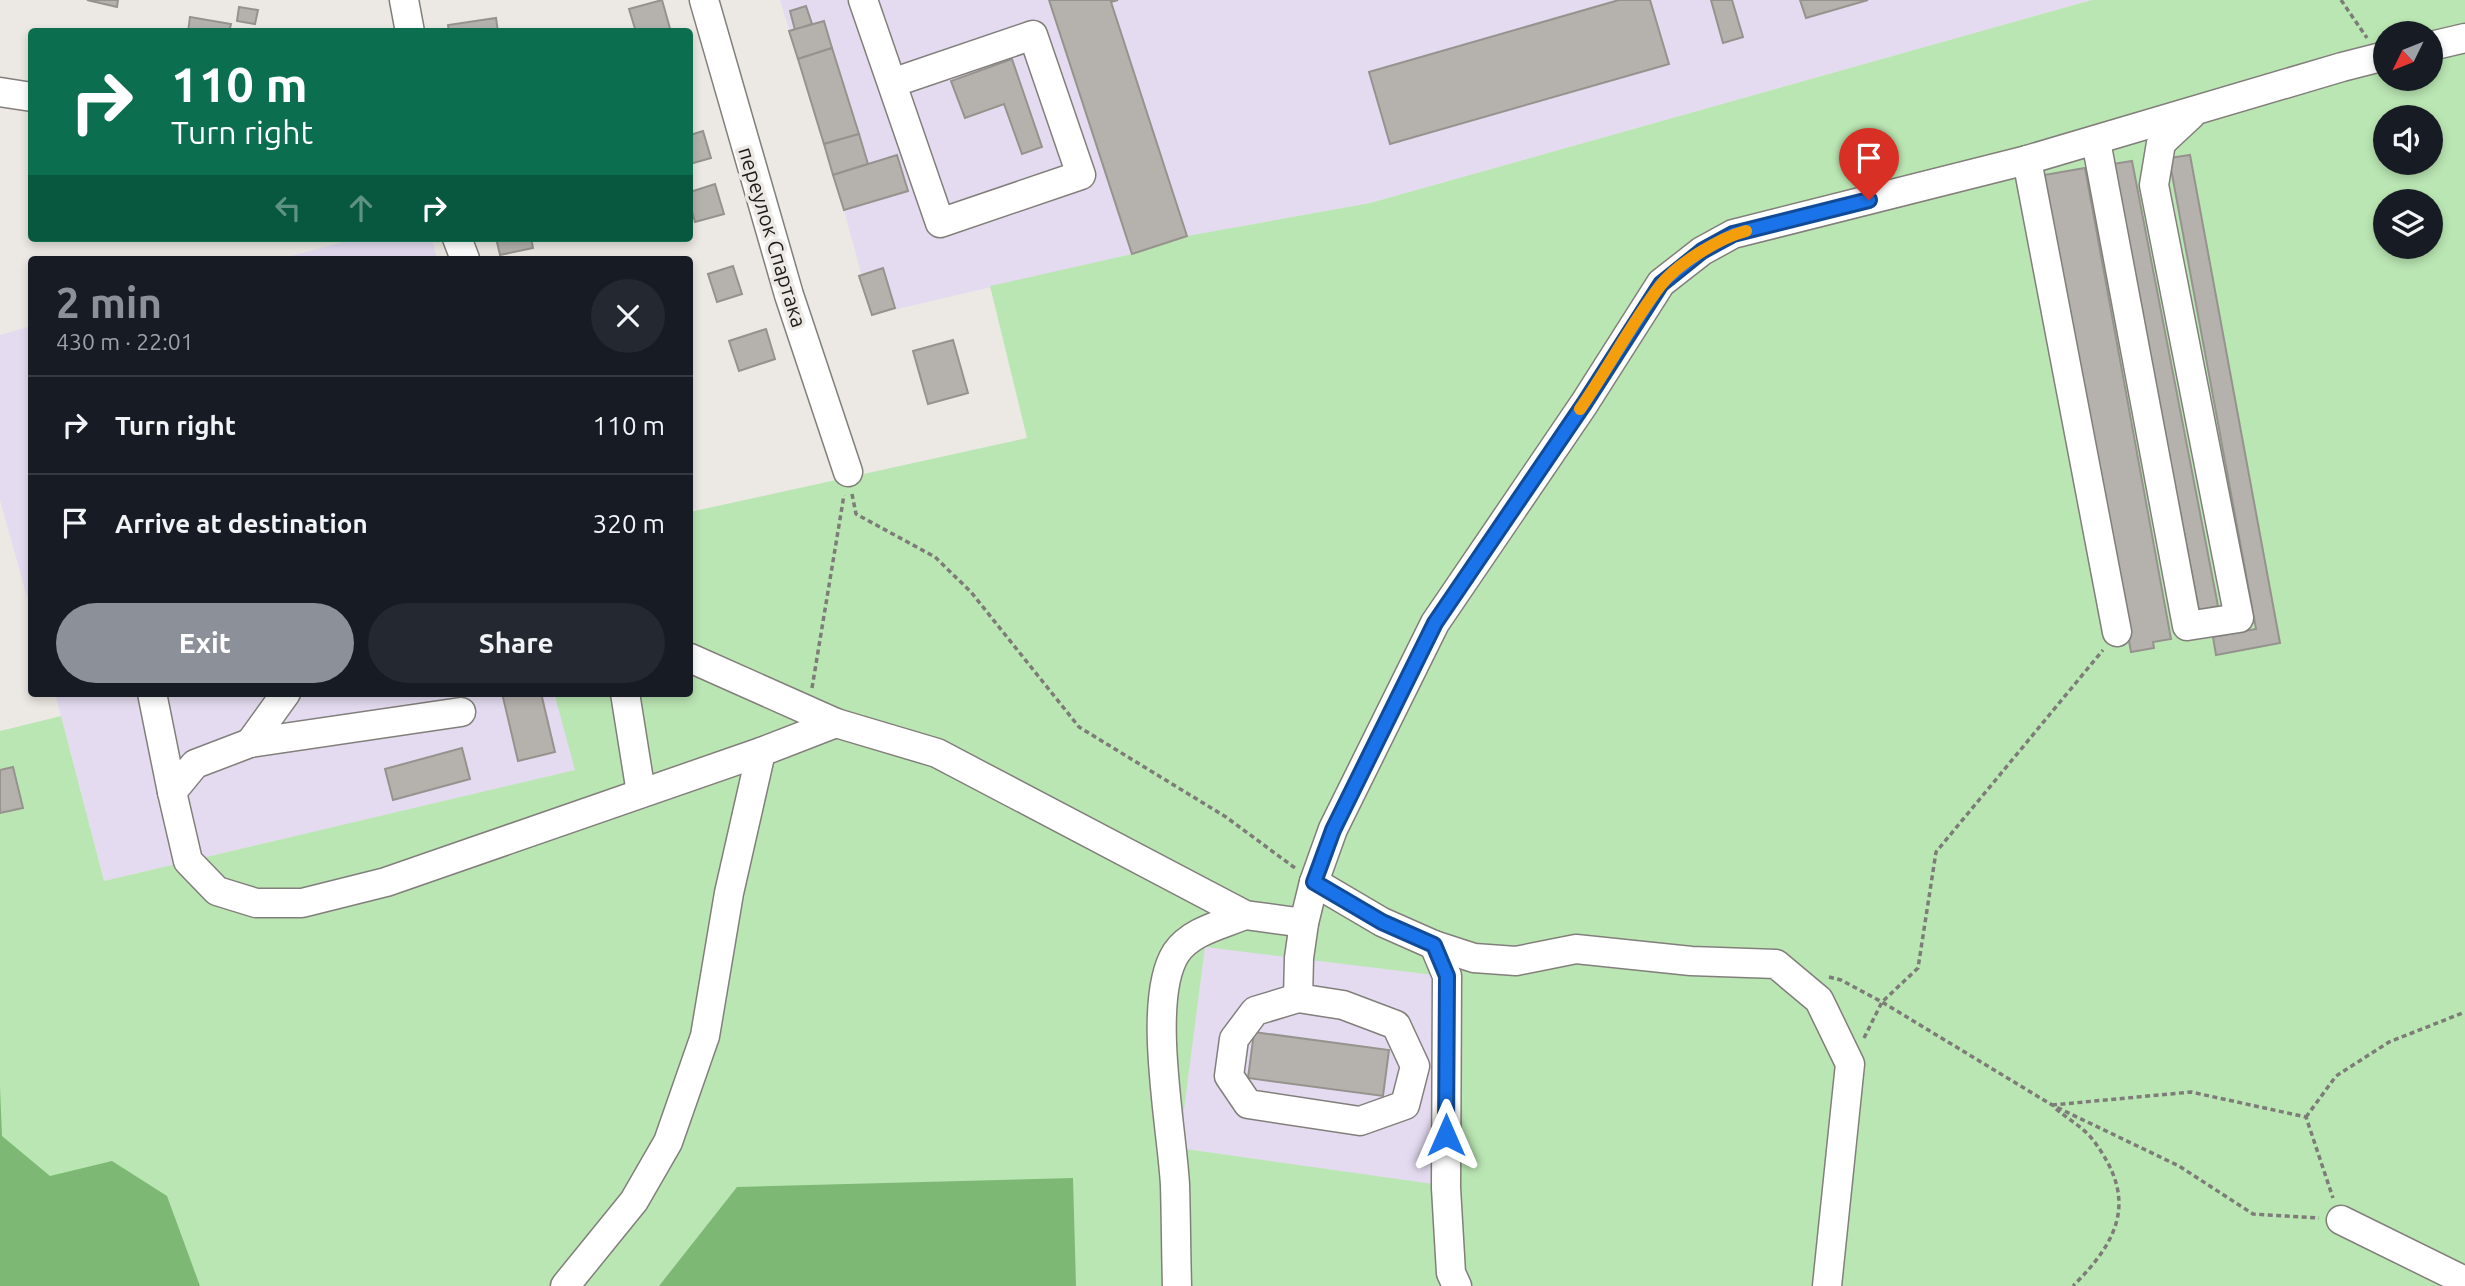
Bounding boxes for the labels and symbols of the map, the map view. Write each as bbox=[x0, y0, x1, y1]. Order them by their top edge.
north arrow bbox=[2373, 21, 2443, 91]
pin bbox=[1839, 128, 1899, 200]
street label: переулок Спартака bbox=[734, 144, 812, 330]
position arrow bbox=[1409, 1098, 1483, 1172]

